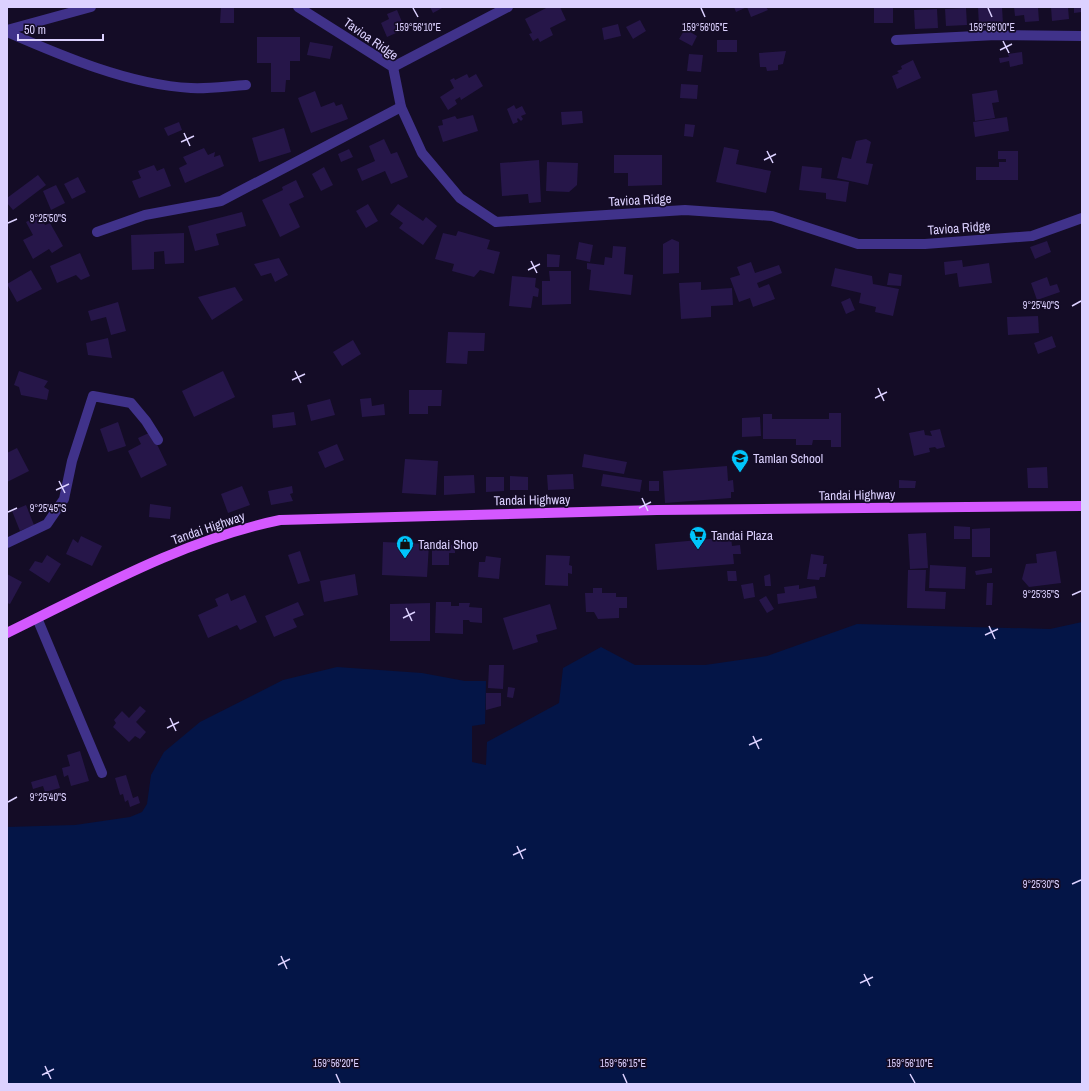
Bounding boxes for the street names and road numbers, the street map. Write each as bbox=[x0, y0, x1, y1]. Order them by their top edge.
street label: Tavioa Ridge bbox=[340, 14, 402, 64]
street label: Tavioa Ridge bbox=[608, 190, 672, 210]
street label: Tavioa Ridge bbox=[927, 217, 991, 239]
street label: Tandai Highway bbox=[819, 486, 896, 504]
street label: Tandai Highway bbox=[494, 491, 571, 509]
street label: Tandai Highway bbox=[169, 507, 248, 549]

